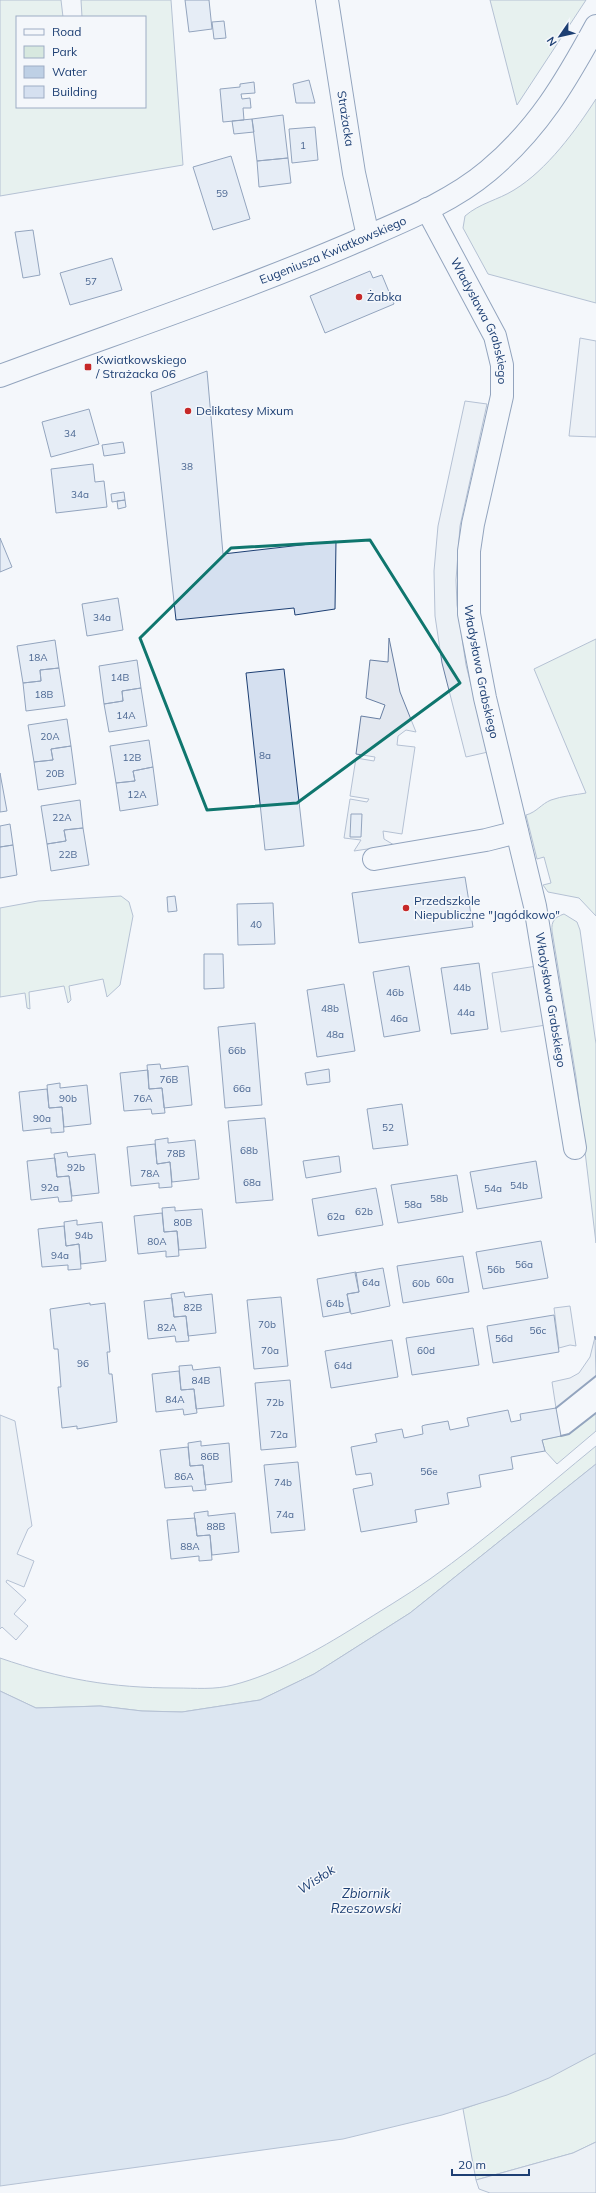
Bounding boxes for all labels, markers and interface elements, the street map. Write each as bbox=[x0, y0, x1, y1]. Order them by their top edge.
legend bbox=[16, 16, 146, 108]
north arrow bbox=[540, 16, 580, 56]
text: Road bbox=[52, 24, 81, 39]
text: N bbox=[544, 34, 560, 49]
text: Park bbox=[52, 44, 78, 59]
text: Water bbox=[52, 64, 88, 79]
text: Building bbox=[52, 84, 97, 99]
street label: Strażacka bbox=[334, 90, 358, 147]
house number: 1 bbox=[300, 139, 306, 152]
house number: 59 bbox=[216, 187, 228, 200]
street label: Eugeniusza Kwiatkowskiego bbox=[257, 212, 409, 287]
street label: Władysława Grabskiego bbox=[448, 255, 510, 385]
house number: 57 bbox=[85, 275, 97, 288]
place label: Żabka bbox=[367, 289, 402, 304]
marker: Żabka bbox=[354, 292, 364, 302]
place label: Kwiatkowskiego / Strażacka 06 bbox=[95, 352, 187, 381]
marker: Kwiatkowskiego / Strażacka 06 bbox=[83, 362, 93, 372]
place label: Delikatesy Mixum bbox=[196, 403, 294, 418]
marker: Delikatesy Mixum bbox=[183, 406, 193, 416]
house number: 34 bbox=[64, 427, 76, 440]
house number: 38 bbox=[181, 460, 193, 473]
house number: 34a bbox=[71, 488, 89, 501]
street label: Władysława Grabskiego bbox=[462, 604, 502, 740]
house number: 34a bbox=[93, 611, 111, 624]
house number: 18A bbox=[28, 651, 48, 664]
house number: 14B bbox=[111, 671, 130, 684]
house number: 18B bbox=[35, 688, 54, 701]
house number: 14A bbox=[116, 709, 136, 722]
house number: 20A bbox=[40, 730, 60, 743]
house number: 8a bbox=[259, 749, 271, 762]
house number: 12B bbox=[123, 751, 142, 764]
house number: 20B bbox=[46, 767, 65, 780]
house number: 12A bbox=[127, 788, 147, 801]
house number: 22A bbox=[52, 811, 72, 824]
house number: 22B bbox=[59, 848, 78, 861]
place label: Przedszkole Niepubliczne "Jagódkowo" bbox=[414, 893, 560, 922]
marker: Przedszkole Niepubliczne "Jagódkowo" bbox=[401, 903, 411, 913]
house number: 40 bbox=[250, 918, 262, 931]
street label: Władysława Grabskiego bbox=[532, 931, 570, 1069]
house number: 44b bbox=[453, 981, 471, 994]
house number: 46b bbox=[386, 986, 404, 999]
house number: 48b bbox=[321, 1002, 339, 1015]
house number: 44a bbox=[457, 1006, 475, 1019]
house number: 46a bbox=[390, 1012, 408, 1025]
house number: 48a bbox=[326, 1028, 344, 1041]
house number: 66b bbox=[228, 1044, 246, 1057]
house number: 76B bbox=[160, 1073, 179, 1086]
house number: 66a bbox=[233, 1082, 251, 1095]
house number: 90b bbox=[59, 1092, 77, 1105]
house number: 76A bbox=[133, 1092, 153, 1105]
house number: 90a bbox=[33, 1112, 51, 1125]
house number: 52 bbox=[382, 1121, 394, 1134]
house number: 68b bbox=[240, 1144, 258, 1157]
house number: 78B bbox=[167, 1147, 186, 1160]
house number: 92b bbox=[67, 1161, 85, 1174]
house number: 78A bbox=[140, 1167, 160, 1180]
house number: 68a bbox=[243, 1176, 261, 1189]
house number: 54b bbox=[510, 1179, 528, 1192]
house number: 92a bbox=[41, 1181, 59, 1194]
house number: 54a bbox=[484, 1182, 502, 1195]
house number: 58b bbox=[430, 1192, 448, 1205]
house number: 58a bbox=[404, 1198, 422, 1211]
house number: 62b bbox=[355, 1205, 373, 1218]
house number: 62a bbox=[327, 1210, 345, 1223]
house number: 80B bbox=[174, 1216, 193, 1229]
house number: 94b bbox=[75, 1229, 93, 1242]
house number: 80A bbox=[147, 1235, 167, 1248]
house number: 94a bbox=[51, 1249, 69, 1262]
house number: 56a bbox=[515, 1258, 533, 1271]
house number: 56b bbox=[487, 1263, 505, 1276]
house number: 60a bbox=[436, 1273, 454, 1286]
house number: 64a bbox=[362, 1276, 380, 1289]
house number: 60b bbox=[412, 1277, 430, 1290]
house number: 64b bbox=[326, 1297, 344, 1310]
house number: 82B bbox=[184, 1301, 203, 1314]
house number: 70b bbox=[258, 1318, 276, 1331]
house number: 82A bbox=[157, 1321, 177, 1334]
house number: 56c bbox=[530, 1324, 547, 1337]
house number: 56d bbox=[495, 1332, 513, 1345]
house number: 70a bbox=[261, 1344, 279, 1357]
house number: 60d bbox=[417, 1344, 435, 1357]
house number: 96 bbox=[77, 1357, 89, 1370]
house number: 64d bbox=[334, 1359, 352, 1372]
house number: 84B bbox=[192, 1374, 211, 1387]
house number: 84A bbox=[165, 1393, 185, 1406]
house number: 72b bbox=[266, 1396, 284, 1409]
house number: 72a bbox=[270, 1428, 288, 1441]
house number: 86B bbox=[201, 1450, 220, 1463]
house number: 56e bbox=[420, 1465, 438, 1478]
house number: 86A bbox=[174, 1470, 194, 1483]
house number: 74b bbox=[274, 1476, 292, 1489]
house number: 74a bbox=[276, 1508, 294, 1521]
house number: 88B bbox=[207, 1520, 226, 1533]
house number: 88A bbox=[180, 1540, 200, 1553]
water label: Wisłok bbox=[294, 1861, 338, 1897]
water label: Zbiornik Rzeszowski bbox=[331, 1885, 402, 1916]
scale bar bbox=[452, 2151, 529, 2177]
text: 20 m bbox=[458, 2157, 486, 2172]

